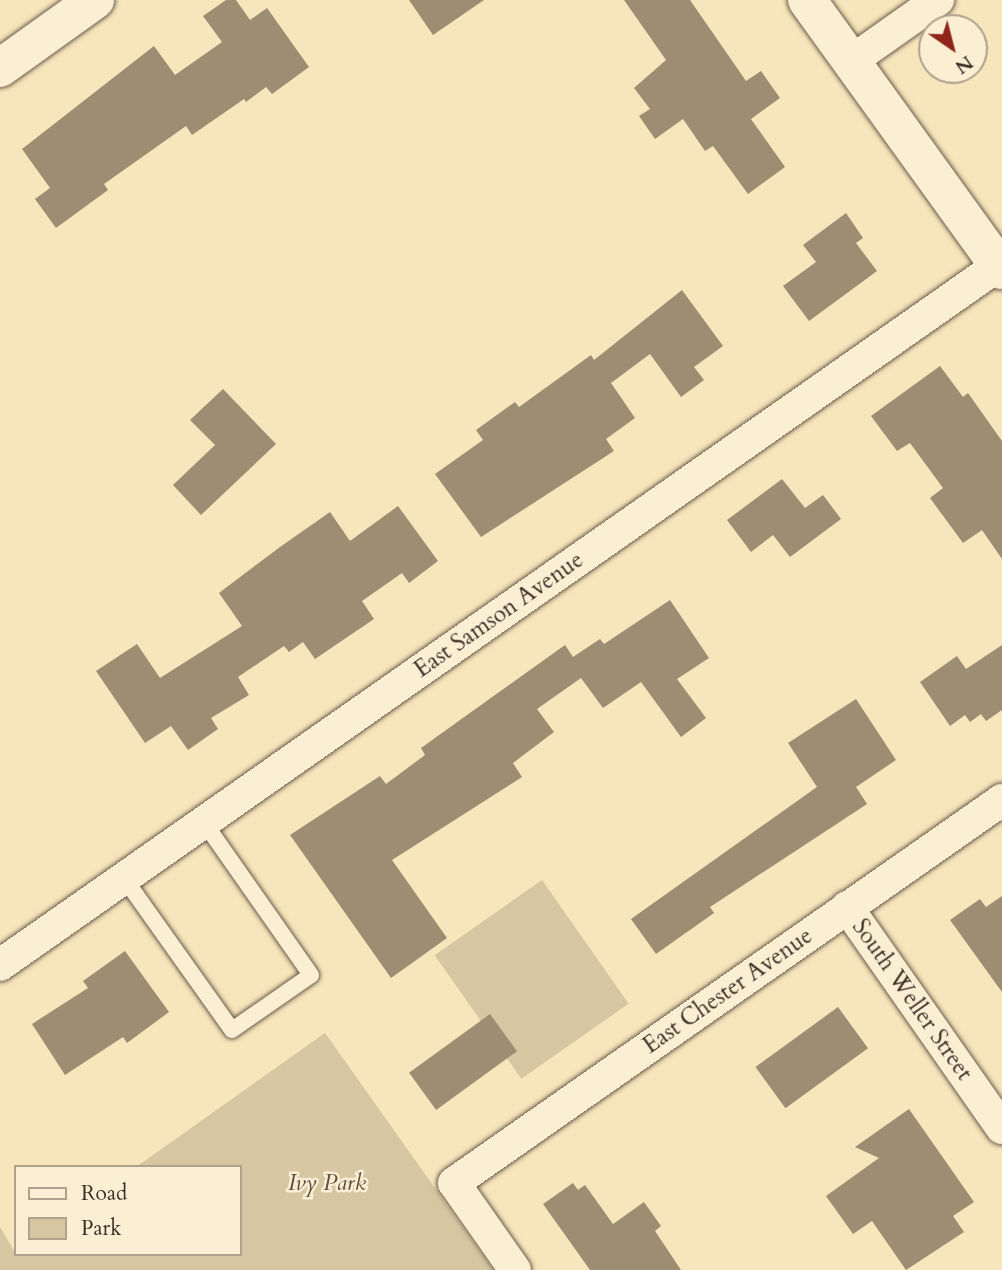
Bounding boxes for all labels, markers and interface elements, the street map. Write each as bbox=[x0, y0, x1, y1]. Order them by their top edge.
north arrow bbox=[918, 14, 988, 84]
text: N bbox=[950, 49, 978, 80]
street label: East Samson Avenue bbox=[409, 546, 589, 684]
street label: South Weller Street bbox=[846, 914, 978, 1086]
street label: East Chester Avenue bbox=[638, 922, 818, 1060]
legend bbox=[14, 1165, 242, 1256]
park label: Ivy Park bbox=[288, 1169, 366, 1197]
text: Road bbox=[81, 1179, 127, 1208]
text: Park bbox=[81, 1214, 121, 1243]

